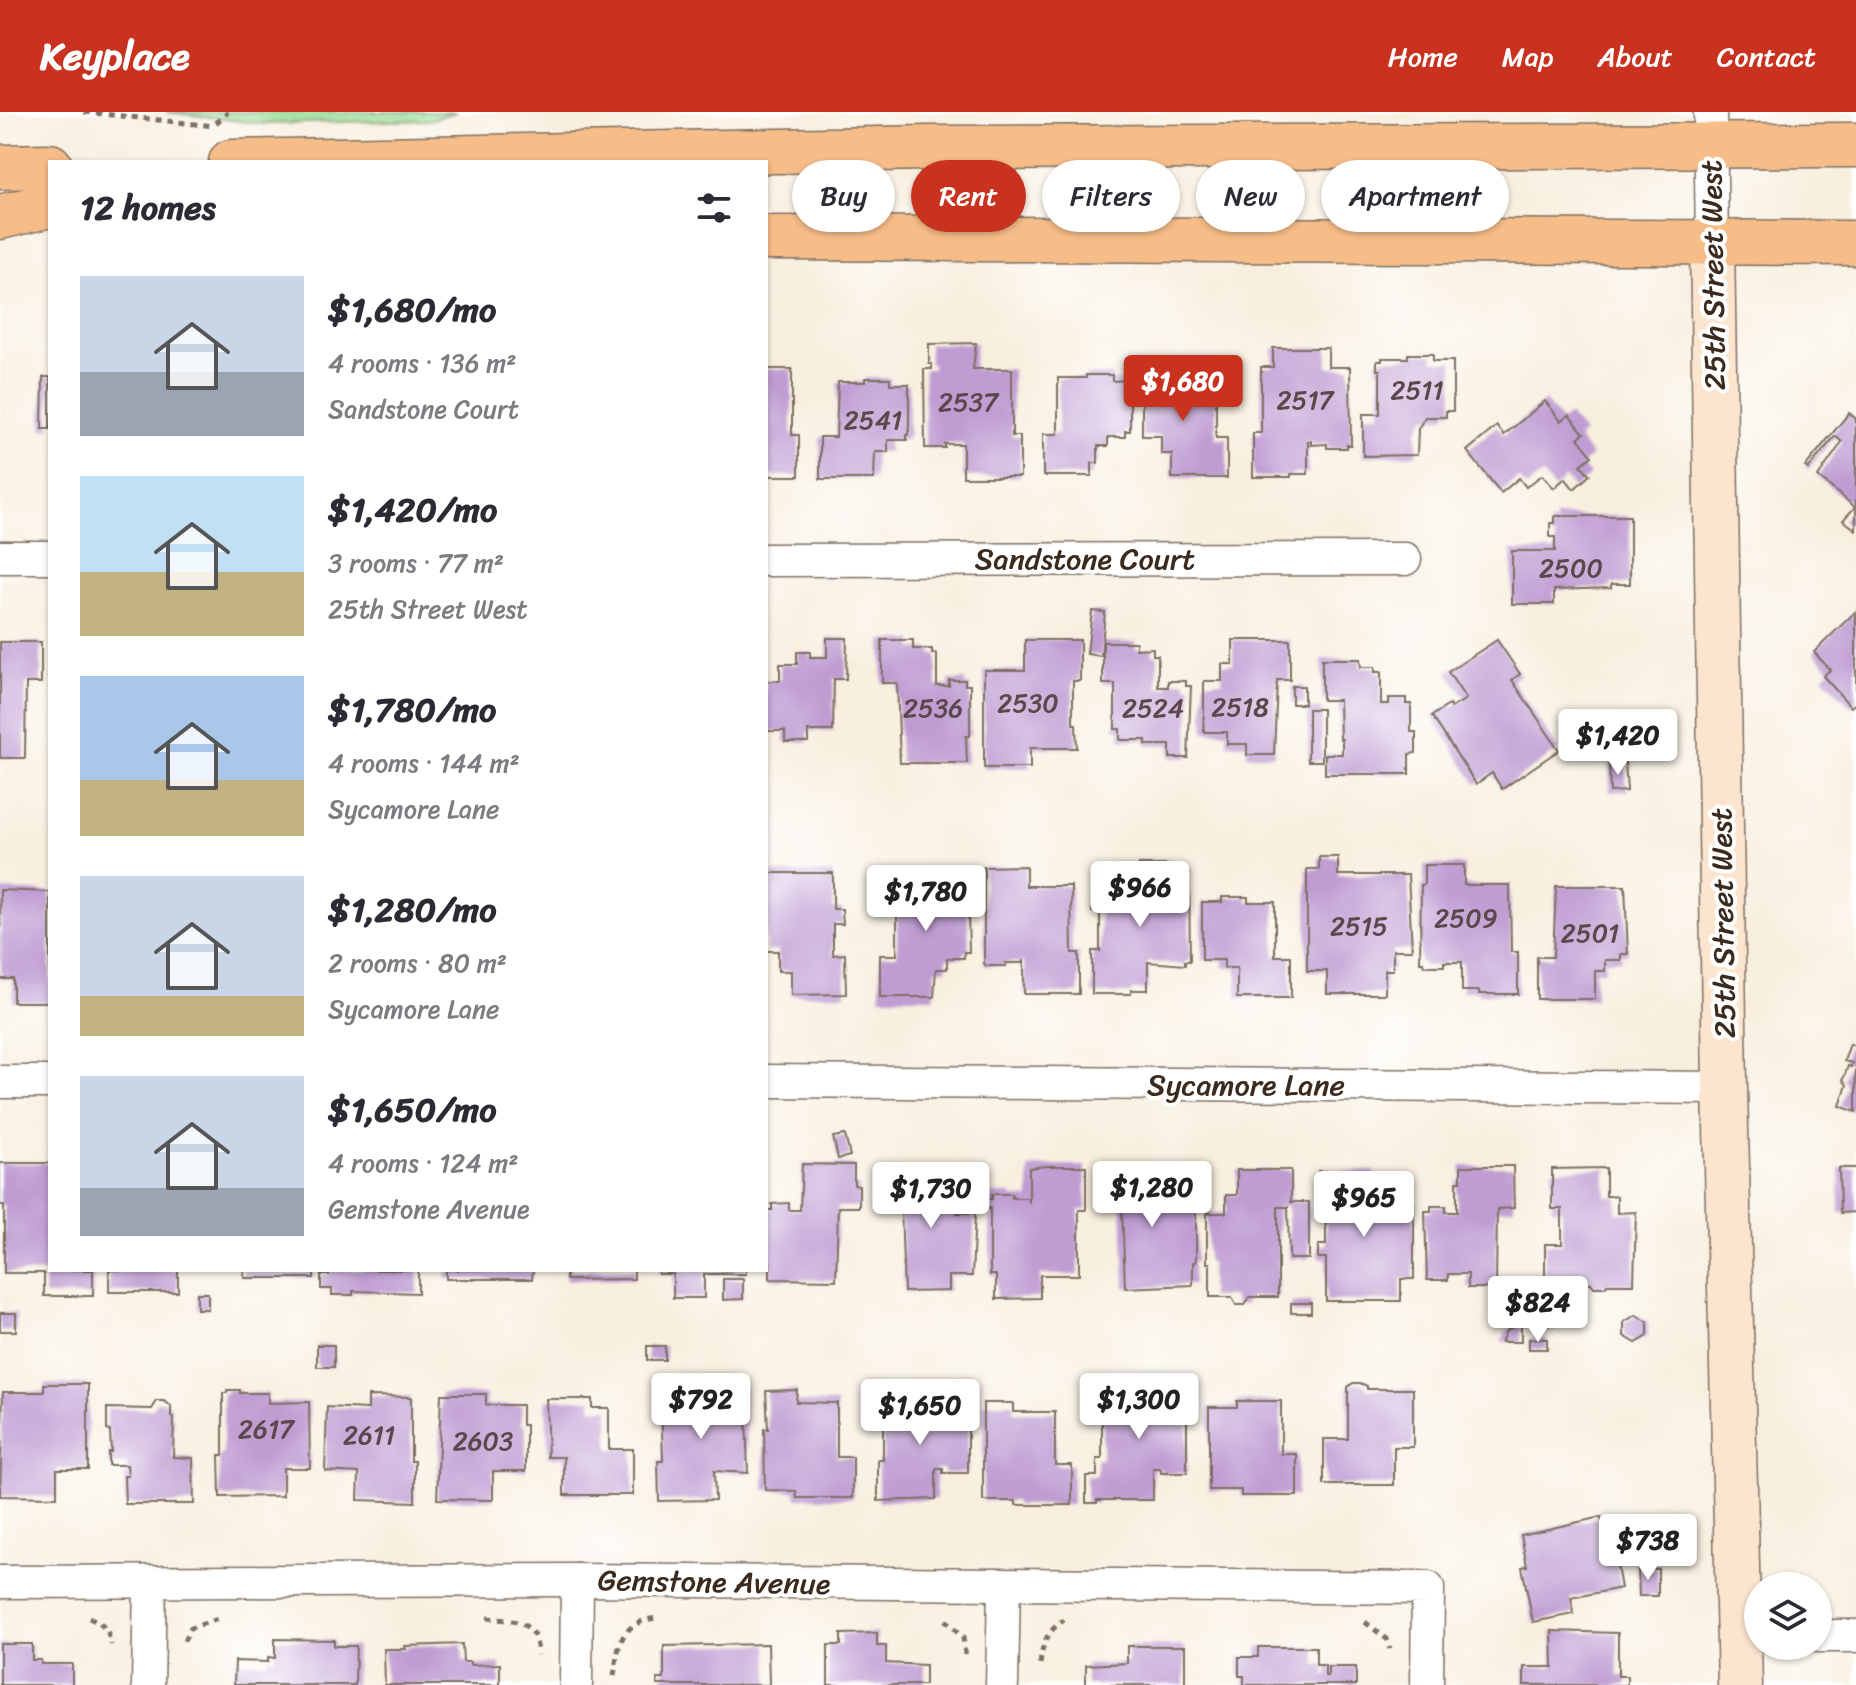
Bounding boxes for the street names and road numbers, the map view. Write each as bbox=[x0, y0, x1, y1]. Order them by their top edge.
street label: 25th Street West bbox=[1684, 159, 1742, 391]
street label: Sandstone Court bbox=[975, 532, 1195, 586]
street label: 25th Street West bbox=[1694, 807, 1752, 1039]
street label: Sycamore Lane bbox=[1147, 1058, 1345, 1112]
street label: Gemstone Avenue bbox=[597, 1553, 831, 1611]

